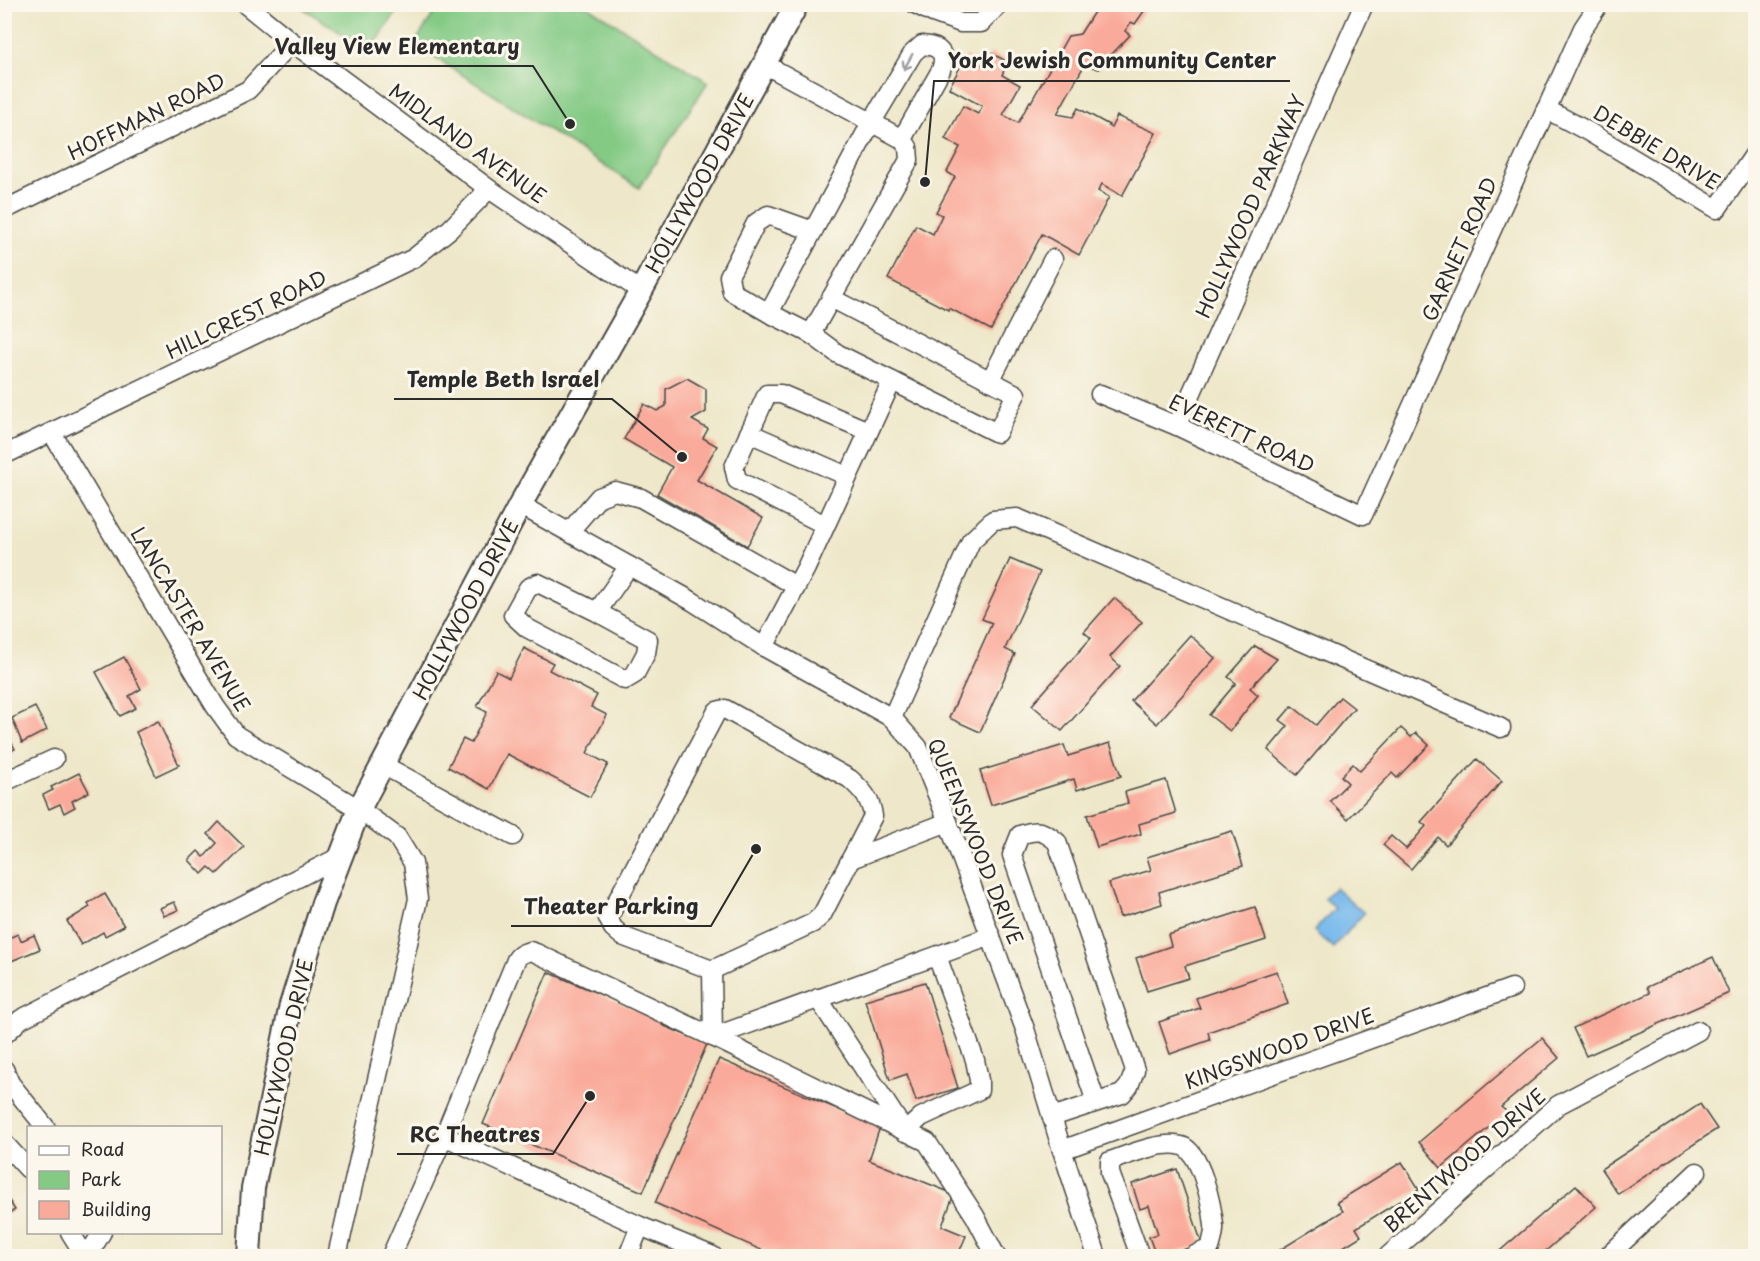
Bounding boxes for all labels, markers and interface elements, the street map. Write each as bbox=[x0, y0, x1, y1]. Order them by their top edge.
callout: Valley View Elementary bbox=[261, 27, 533, 66]
text: Valley View Elementary bbox=[274, 29, 520, 61]
callout: York Jewish Community Center bbox=[934, 42, 1290, 81]
text: York Jewish Community Center bbox=[948, 43, 1276, 75]
one-way arrow bbox=[902, 53, 913, 71]
street label: HOFFMAN ROAD bbox=[62, 65, 230, 167]
street label: MIDLAND AVENUE bbox=[383, 76, 553, 210]
street label: HOLLYWOOD DRIVE bbox=[637, 88, 761, 278]
street label: HOLLYWOOD PARKWAY bbox=[1187, 89, 1313, 323]
street label: DEBBIE DRIVE bbox=[1588, 97, 1726, 197]
street label: GARNET ROAD bbox=[1414, 172, 1504, 326]
street label: HILLCREST ROAD bbox=[160, 262, 332, 366]
callout: Temple Beth Israel bbox=[394, 360, 612, 399]
text: Temple Beth Israel bbox=[407, 362, 599, 394]
street label: EVERETT ROAD bbox=[1164, 386, 1320, 480]
street label: HOLLYWOOD DRIVE bbox=[404, 513, 526, 705]
street label: LANCASTER AVENUE bbox=[124, 521, 258, 717]
street label: QUEENSWOOD DRIVE bbox=[921, 733, 1031, 949]
callout: Theater Parking bbox=[511, 887, 711, 926]
text: Theater Parking bbox=[524, 889, 698, 921]
street label: HOLLYWOOD DRIVE bbox=[246, 956, 320, 1158]
street label: KINGSWOOD DRIVE bbox=[1180, 1000, 1378, 1096]
street label: BRENTWOOD DRIVE bbox=[1376, 1081, 1552, 1239]
callout: RC Theatres bbox=[397, 1115, 553, 1154]
text: RC Theatres bbox=[410, 1117, 540, 1149]
legend bbox=[27, 1126, 222, 1234]
text: Road bbox=[81, 1135, 125, 1162]
text: Park bbox=[81, 1165, 121, 1192]
text: Building bbox=[81, 1195, 151, 1222]

